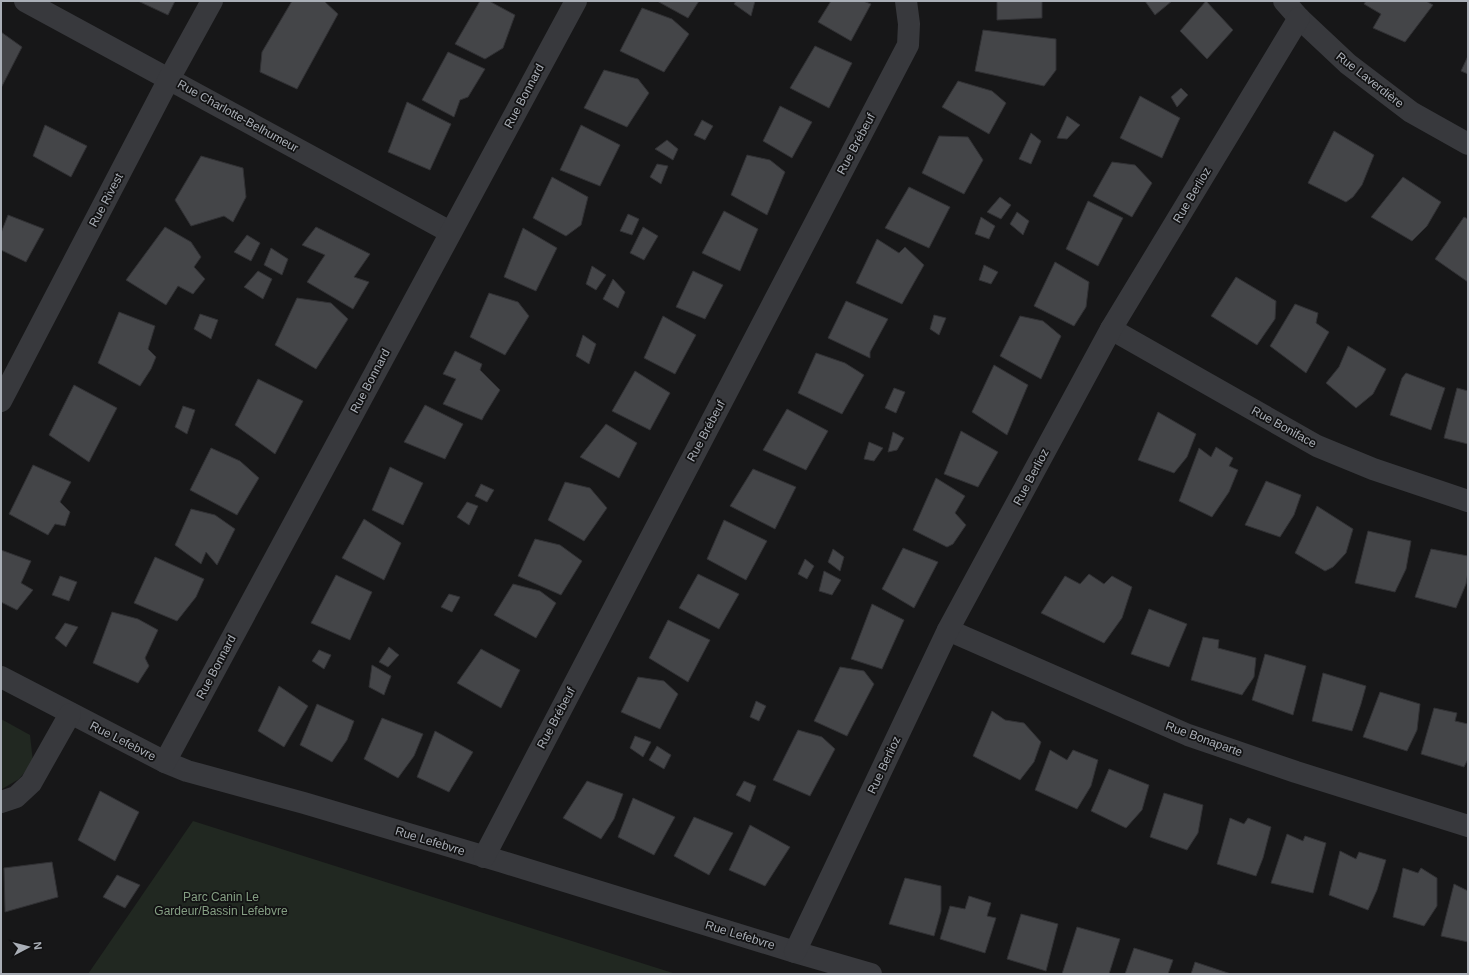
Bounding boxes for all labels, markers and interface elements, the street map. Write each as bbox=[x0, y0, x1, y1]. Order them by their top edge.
street label: Rue Laverdière bbox=[1333, 49, 1407, 111]
street label: Rue Bonnard bbox=[501, 61, 547, 131]
street label: Rue Charlotte-Belhumeur bbox=[175, 77, 301, 155]
street label: Rue Brébeuf bbox=[834, 110, 878, 177]
street label: Rue Berlioz bbox=[1170, 165, 1214, 225]
street label: Rue Rivest bbox=[86, 170, 126, 229]
street label: Rue Bonnard bbox=[347, 346, 393, 416]
street label: Rue Brébeuf bbox=[684, 397, 728, 464]
street label: Rue Boniface bbox=[1249, 403, 1319, 451]
street label: Rue Berlioz bbox=[1010, 446, 1052, 508]
street label: Rue Bonnard bbox=[193, 632, 239, 702]
street label: Rue Brébeuf bbox=[534, 684, 578, 751]
street label: Rue Lefebvre bbox=[88, 718, 159, 764]
street label: Rue Bonaparte bbox=[1164, 719, 1245, 759]
street label: Rue Berlioz bbox=[865, 734, 903, 796]
street label: Rue Lefebvre bbox=[394, 824, 467, 858]
park label: Parc Canin Le Gardeur/Bassin Lefebvre bbox=[154, 890, 288, 918]
street label: Rue Lefebvre bbox=[704, 918, 777, 952]
north arrow bbox=[8, 927, 48, 967]
text: N bbox=[31, 941, 44, 951]

